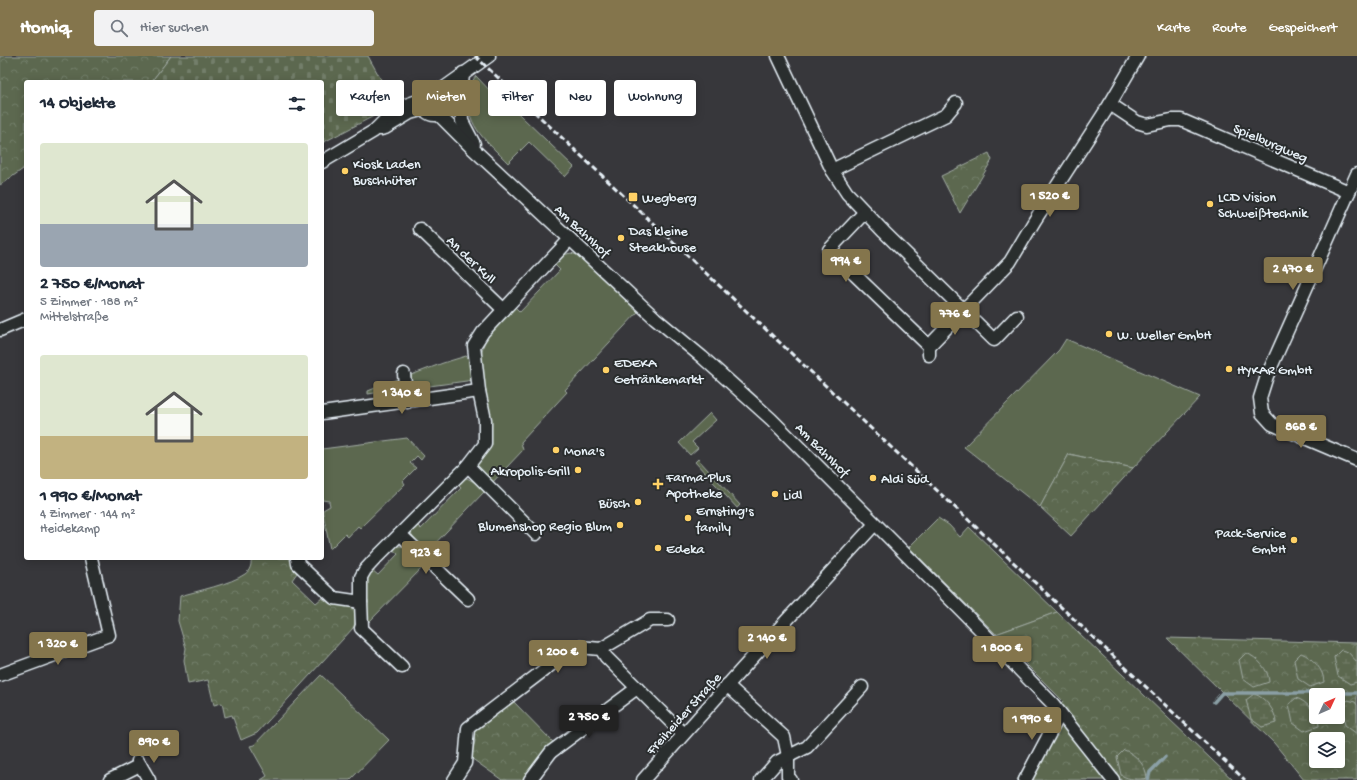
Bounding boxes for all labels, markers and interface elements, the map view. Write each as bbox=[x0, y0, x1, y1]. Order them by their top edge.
search box bbox=[94, 10, 374, 46]
text: Homiq bbox=[20, 17, 70, 40]
icon: search bbox=[108, 17, 130, 39]
text: Hier suchen bbox=[140, 19, 209, 37]
text: Karte bbox=[1157, 20, 1190, 37]
text: Route bbox=[1212, 20, 1246, 37]
text: Gespeichert bbox=[1268, 20, 1337, 37]
chip: Kaufen bbox=[336, 80, 404, 116]
chip: Mieten bbox=[412, 80, 480, 116]
chip: Filter bbox=[488, 80, 547, 116]
chip: Neu bbox=[555, 80, 606, 116]
chip: Wohnung bbox=[614, 80, 696, 116]
icon: filters bbox=[286, 93, 308, 115]
text: 14 Objekte bbox=[40, 94, 115, 114]
street label: Spielburgweg bbox=[1230, 121, 1310, 168]
place label: Kiosk Laden Buschhüter bbox=[352, 157, 421, 190]
marker: Kiosk Laden Buschhüter bbox=[340, 166, 350, 176]
icon: home bbox=[138, 169, 210, 241]
pin: 1 520 € bbox=[1013, 184, 1087, 218]
text: 1 520 € bbox=[1030, 189, 1070, 204]
place label: LCD Vision Schweißtechnik bbox=[1218, 190, 1309, 223]
marker: Wegberg bbox=[627, 191, 639, 203]
place label: Wegberg bbox=[642, 191, 697, 208]
marker: LCD Vision Schweißtechnik bbox=[1205, 199, 1215, 209]
street label: Am Bahnhof bbox=[550, 202, 614, 263]
place label: Das kleine Steakhouse bbox=[628, 224, 697, 257]
street label: An der Kull bbox=[442, 233, 499, 289]
marker: Das kleine Steakhouse bbox=[616, 233, 626, 243]
pin: 994 € bbox=[818, 249, 874, 283]
text: 994 € bbox=[831, 254, 861, 269]
pin: 2 470 € bbox=[1256, 257, 1330, 291]
text: 2 470 € bbox=[1273, 262, 1313, 277]
text: 2 750 €/Monat bbox=[40, 275, 143, 295]
text: 5 Zimmer · 188 m² bbox=[40, 295, 138, 310]
pin: 776 € bbox=[927, 302, 983, 336]
text: 776 € bbox=[940, 307, 970, 322]
text: Mittelstraße bbox=[40, 310, 109, 325]
place label: W. Weller GmbH bbox=[1117, 328, 1213, 345]
marker: W. Weller GmbH bbox=[1104, 329, 1114, 339]
place label: EDEKA Getränkemarkt bbox=[614, 356, 705, 389]
place label: HYKAR GmbH bbox=[1237, 363, 1313, 380]
marker: HYKAR GmbH bbox=[1224, 364, 1234, 374]
marker: EDEKA Getränkemarkt bbox=[601, 365, 611, 375]
icon: home bbox=[138, 381, 210, 453]
pin: 1 340 € bbox=[365, 381, 439, 415]
text: 1 340 € bbox=[382, 386, 422, 401]
pin: 868 € bbox=[1273, 415, 1329, 449]
street label: Am Bahnhof bbox=[791, 420, 853, 483]
text: 868 € bbox=[1285, 420, 1317, 435]
place label: Mona's bbox=[564, 444, 605, 461]
marker: Mona's bbox=[551, 445, 561, 455]
place label: Akropolis-Grill bbox=[490, 464, 570, 481]
marker: Akropolis-Grill bbox=[573, 465, 583, 475]
place label: Farma-Plus Apotheke bbox=[665, 470, 731, 503]
place label: Aldi Süd bbox=[881, 472, 930, 489]
marker: Aldi Süd bbox=[868, 473, 878, 483]
marker: Farma-Plus Apotheke bbox=[653, 479, 663, 489]
text: 1 990 €/Monat bbox=[40, 487, 141, 507]
place label: Lidl bbox=[783, 488, 802, 505]
marker: Lidl bbox=[770, 489, 780, 499]
place label: Büsch bbox=[598, 496, 630, 513]
marker: Büsch bbox=[633, 497, 643, 507]
place label: Ernsting's family bbox=[695, 504, 754, 537]
text: 4 Zimmer · 144 m² bbox=[40, 507, 135, 522]
marker: Ernsting's family bbox=[683, 513, 693, 523]
place label: Blumenshop Regio Blum bbox=[477, 519, 612, 536]
marker: Blumenshop Regio Blum bbox=[615, 520, 625, 530]
text: Heidekamp bbox=[40, 522, 100, 537]
place label: Pack-Service GmbH bbox=[1214, 526, 1287, 559]
marker: Pack-Service GmbH bbox=[1289, 535, 1299, 545]
pin: 923 € bbox=[398, 541, 454, 575]
place label: Edeka bbox=[666, 542, 705, 559]
marker: Edeka bbox=[653, 543, 663, 553]
text: 923 € bbox=[411, 546, 441, 561]
pin: 2 140 € bbox=[730, 626, 804, 660]
text: 2 140 € bbox=[747, 631, 787, 646]
pin: 1 320 € bbox=[21, 632, 95, 666]
pin: 1 800 € bbox=[965, 636, 1039, 670]
text: 1 320 € bbox=[38, 637, 78, 652]
pin: 1 200 € bbox=[521, 640, 595, 674]
text: 1 800 € bbox=[981, 641, 1023, 656]
text: 1 200 € bbox=[538, 645, 578, 660]
street label: Freiheider Straße bbox=[643, 670, 727, 760]
north arrow bbox=[1309, 688, 1345, 724]
map controls bbox=[1309, 688, 1345, 768]
pin: 2 750 € bbox=[552, 705, 626, 739]
pin: 1 990 € bbox=[995, 707, 1069, 741]
text: 2 750 € bbox=[568, 710, 610, 725]
text: 1 990 € bbox=[1012, 712, 1052, 727]
pin: 890 € bbox=[126, 730, 182, 764]
button: layers bbox=[1309, 732, 1345, 768]
text: 890 € bbox=[138, 735, 170, 750]

